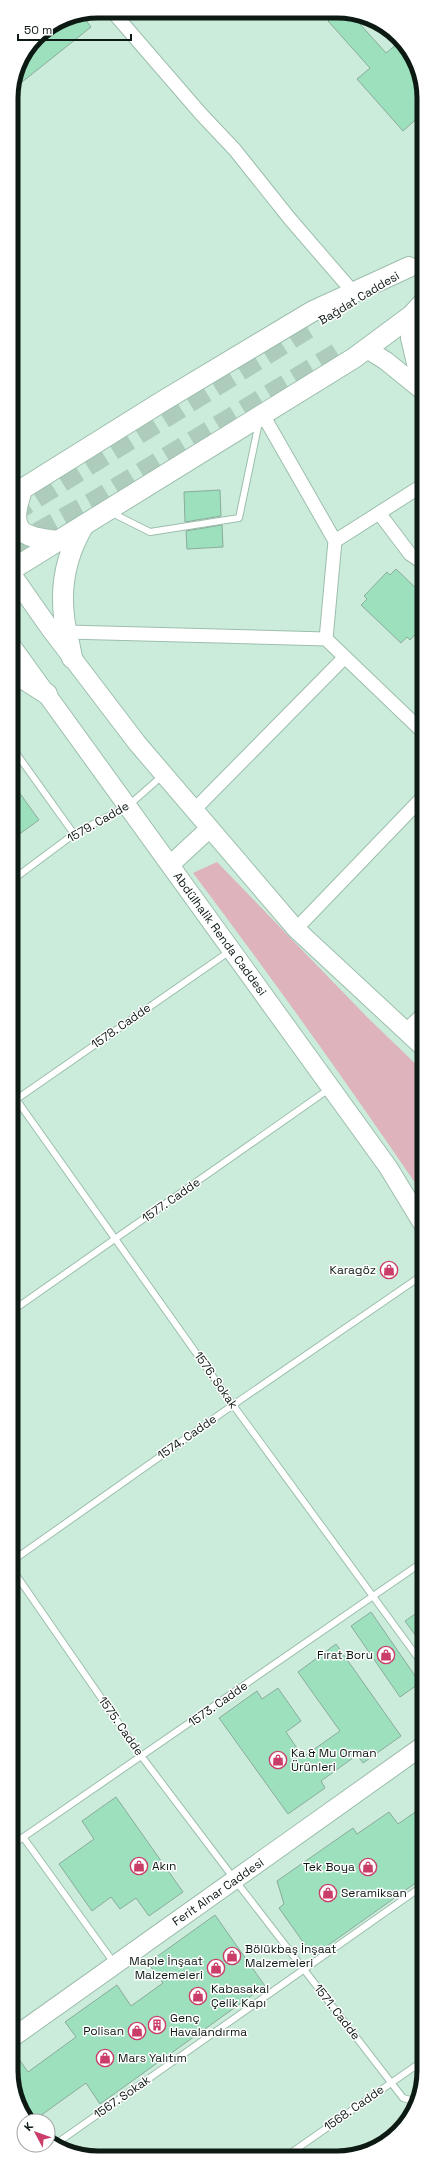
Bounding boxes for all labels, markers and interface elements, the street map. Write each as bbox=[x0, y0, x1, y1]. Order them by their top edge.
scale bar bbox=[18, 16, 131, 42]
text: 50 m bbox=[24, 22, 52, 38]
street label: Bağdat Caddesi bbox=[316, 268, 402, 328]
street label: 1579. Cadde bbox=[64, 798, 132, 846]
street label: Abdülhalik Renda Caddesi bbox=[170, 869, 270, 999]
street label: 1578. Cadde bbox=[88, 1000, 154, 1052]
street label: 1577. Cadde bbox=[139, 1174, 203, 1226]
shop icon: Karagöz bbox=[379, 1260, 399, 1280]
place label: Karagöz bbox=[330, 1262, 376, 1278]
street label: 1576. Sokak bbox=[190, 1348, 242, 1412]
street label: 1574. Cadde bbox=[154, 1411, 220, 1463]
shop icon: Fırat Boru bbox=[376, 1645, 396, 1665]
place label: Fırat Boru bbox=[317, 1647, 373, 1663]
street label: 1573. Cadde bbox=[185, 1678, 251, 1730]
street label: 1575. Cadde bbox=[95, 1693, 147, 1759]
place label: Ka & Mu Orman Ürünleri bbox=[291, 1745, 377, 1775]
shop icon: Ka & Mu Orman Ürünleri bbox=[268, 1750, 288, 1770]
street label: Ferit Alnar Caddesi bbox=[169, 1854, 267, 1930]
shop icon: Akın bbox=[129, 1856, 149, 1876]
shop icon: Tek Boya bbox=[358, 1857, 378, 1877]
place label: Akın bbox=[152, 1858, 176, 1874]
place label: Tek Boya bbox=[303, 1859, 355, 1875]
shop icon: Seramiksan bbox=[318, 1883, 338, 1903]
place label: Seramiksan bbox=[341, 1885, 407, 1901]
place label: Bölükbaş İnşaat Malzemeleri bbox=[245, 1941, 337, 1971]
shop icon: Bölükbaş İnşaat Malzemeleri bbox=[222, 1946, 242, 1966]
place label: Maple İnşaat Malzemeleri bbox=[129, 1953, 203, 1983]
shop icon: Maple İnşaat Malzemeleri bbox=[206, 1958, 226, 1978]
place label: Kabasakal Çelik Kapı bbox=[211, 1981, 269, 2011]
street label: 1571. Cadde bbox=[310, 1981, 364, 2043]
shop icon: Kabasakal Çelik Kapı bbox=[188, 1986, 208, 2006]
place label: Genç Havalandırma bbox=[170, 2010, 247, 2040]
building icon: Genç Havalandırma bbox=[147, 2015, 167, 2035]
shop icon: Polisan bbox=[127, 2021, 147, 2041]
place label: Polisan bbox=[83, 2023, 124, 2039]
shop icon: Mars Yalıtım bbox=[95, 2048, 115, 2068]
place label: Mars Yalıtım bbox=[118, 2050, 187, 2066]
street label: 1567. Sokak bbox=[91, 2071, 154, 2122]
street label: 1568. Cadde bbox=[321, 2081, 387, 2135]
north arrow bbox=[16, 2113, 56, 2153]
text: K bbox=[21, 2119, 36, 2134]

